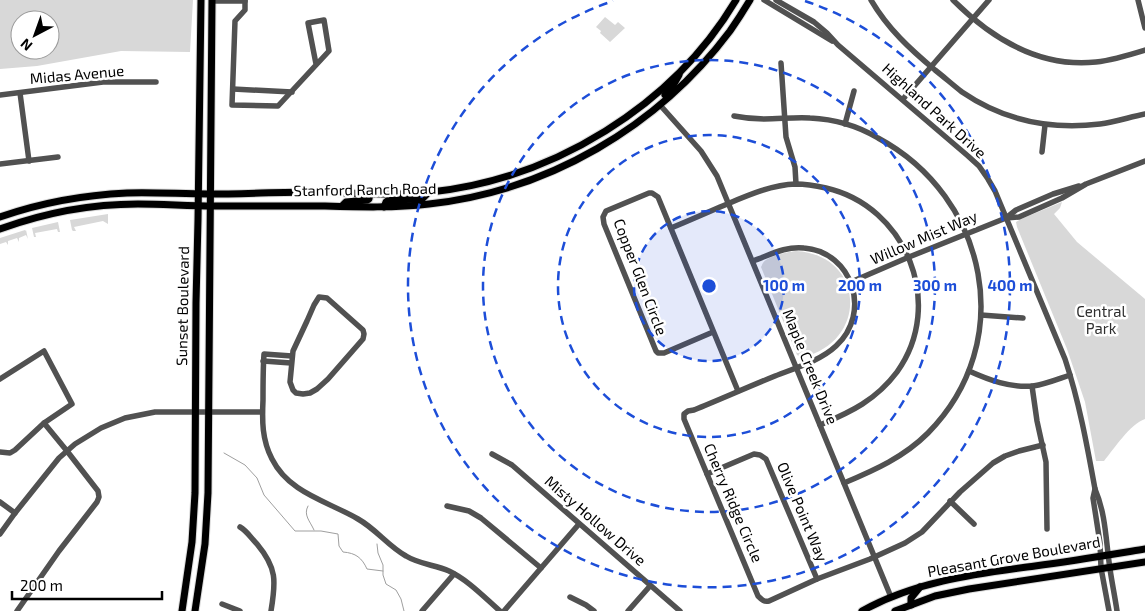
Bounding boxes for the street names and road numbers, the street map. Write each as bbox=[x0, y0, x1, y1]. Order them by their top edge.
street label: Highland Park Drive bbox=[879, 59, 990, 162]
street label: Midas Avenue bbox=[29, 61, 125, 87]
street label: Stanford Ranch Road bbox=[293, 179, 437, 199]
street label: Willow Mist Way bbox=[867, 206, 980, 268]
street label: Copper Glen Circle bbox=[610, 216, 671, 338]
street label: Sunset Boulevard bbox=[172, 246, 192, 366]
street label: Maple Creek Drive bbox=[780, 306, 842, 427]
street label: Cherry Ridge Circle bbox=[701, 440, 767, 565]
street label: Olive Point Way bbox=[774, 459, 832, 564]
street label: Misty Hollow Drive bbox=[541, 471, 650, 569]
street label: Pleasant Grove Boulevard bbox=[926, 532, 1102, 580]

